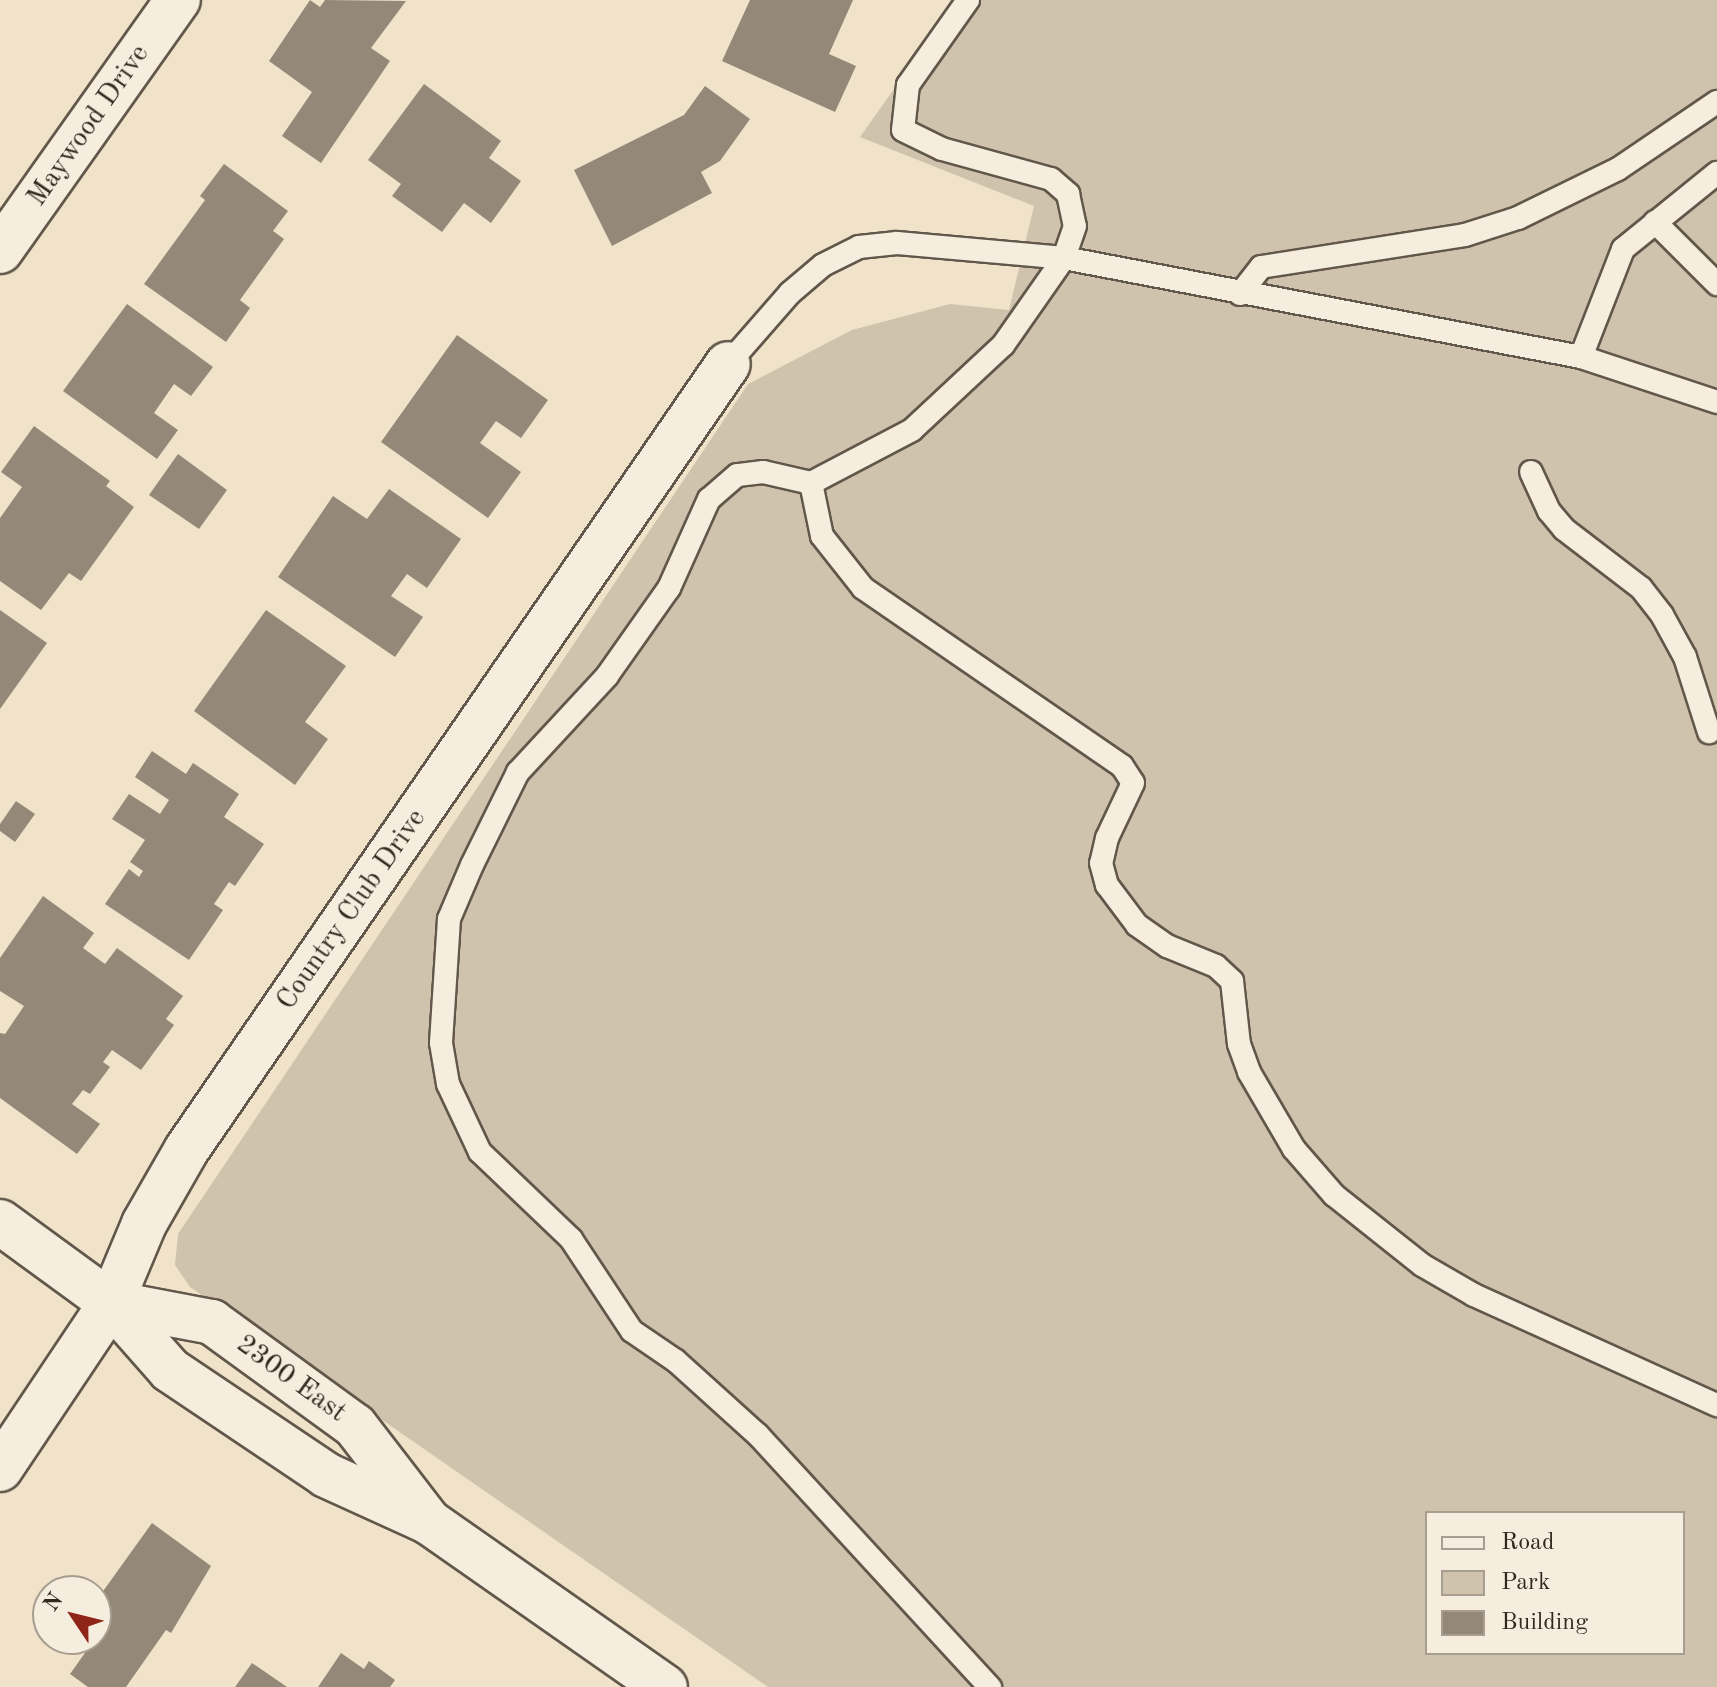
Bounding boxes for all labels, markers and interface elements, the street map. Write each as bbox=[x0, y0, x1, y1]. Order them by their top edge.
street label: Maywood Drive bbox=[21, 39, 157, 213]
street label: Country Club Drive bbox=[270, 803, 434, 1017]
street label: 2300 East bbox=[229, 1328, 353, 1430]
legend bbox=[1425, 1511, 1685, 1655]
text: Road bbox=[1501, 1531, 1554, 1555]
text: Park bbox=[1501, 1571, 1550, 1595]
north arrow bbox=[32, 1575, 112, 1655]
text: N bbox=[40, 1589, 68, 1616]
text: Building bbox=[1501, 1611, 1588, 1635]

